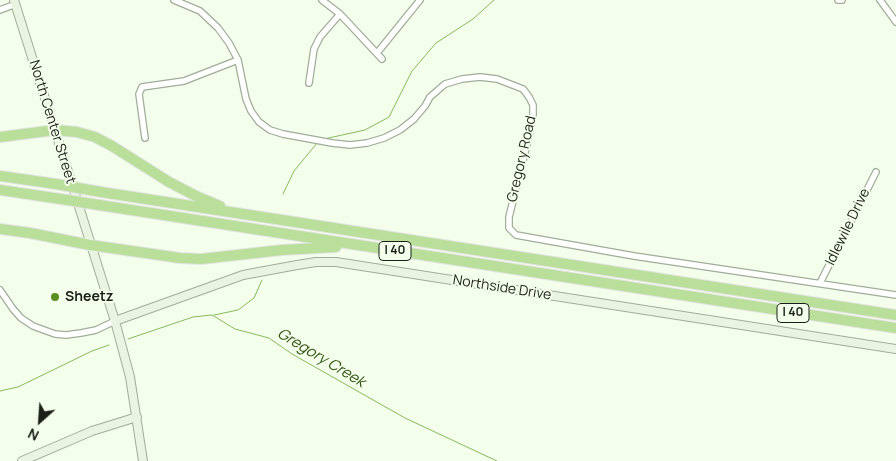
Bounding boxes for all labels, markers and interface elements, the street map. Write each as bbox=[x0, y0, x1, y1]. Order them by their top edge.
street label: North Center Street bbox=[25, 58, 79, 186]
street label: Gregory Road bbox=[504, 114, 540, 204]
street label: Idlewile Drive bbox=[822, 186, 874, 268]
road number: I 40 bbox=[379, 242, 411, 260]
street label: Northside Drive bbox=[452, 272, 552, 304]
place label: Sheetz bbox=[65, 289, 113, 305]
marker: Sheetz bbox=[49, 291, 61, 303]
road number: I 40 bbox=[777, 304, 809, 322]
water label: Gregory Creek bbox=[274, 325, 368, 391]
north arrow bbox=[15, 396, 65, 446]
text: N bbox=[25, 424, 42, 446]

